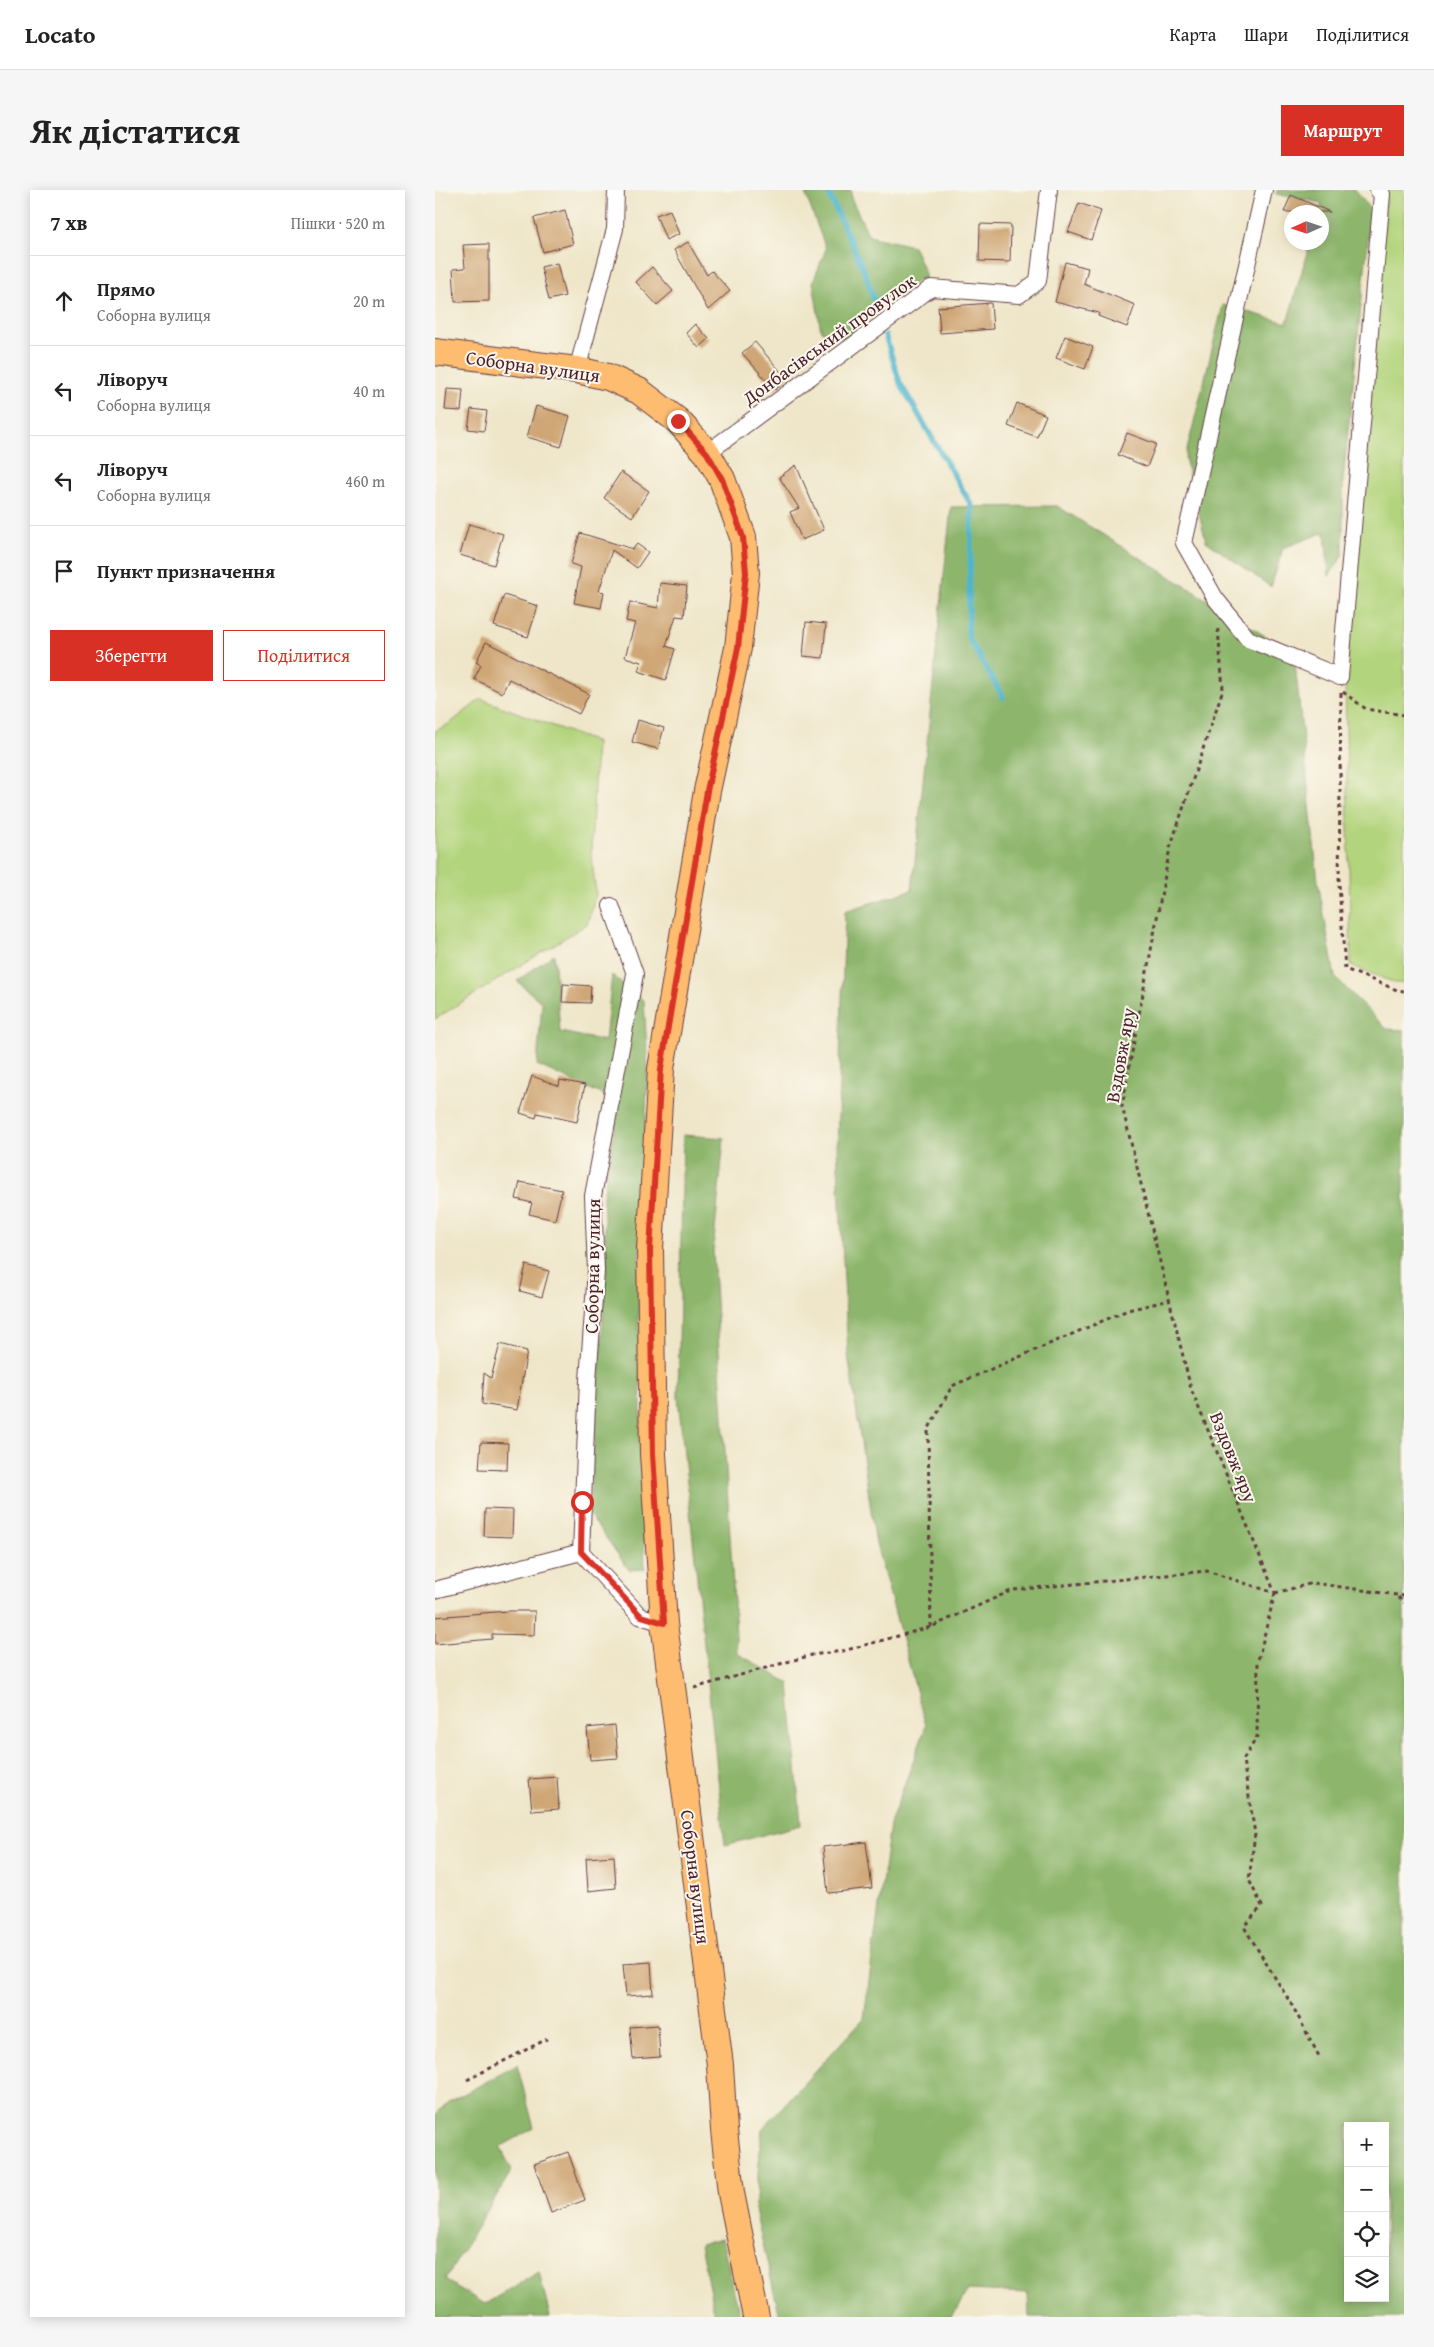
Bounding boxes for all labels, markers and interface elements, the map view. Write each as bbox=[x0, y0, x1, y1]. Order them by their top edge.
text: Locato bbox=[25, 17, 96, 52]
text: Карта bbox=[1170, 21, 1216, 48]
text: Шари bbox=[1244, 21, 1288, 48]
text: Поділитися bbox=[1316, 21, 1409, 48]
text: Як дістатися bbox=[30, 105, 240, 156]
button: Маршрут bbox=[1281, 105, 1404, 156]
north arrow bbox=[1284, 205, 1329, 250]
text: 7 хв bbox=[50, 207, 88, 238]
text: Пішки · 520 m bbox=[291, 211, 385, 235]
street label: Донбасівський провулок bbox=[736, 266, 922, 412]
text: Прямо bbox=[97, 275, 155, 303]
icon: ahead bbox=[50, 287, 78, 315]
text: 20 m bbox=[353, 289, 385, 313]
text: Соборна вулиця bbox=[97, 303, 211, 327]
street label: Соборна вулиця bbox=[464, 343, 602, 389]
text: Ліворуч bbox=[97, 365, 168, 393]
icon: left bbox=[50, 377, 78, 405]
text: 40 m bbox=[353, 379, 385, 403]
text: Соборна вулиця bbox=[97, 393, 211, 417]
route end bbox=[667, 410, 690, 433]
text: Ліворуч bbox=[97, 455, 168, 483]
icon: left bbox=[50, 467, 78, 495]
text: 460 m bbox=[345, 469, 385, 493]
text: Соборна вулиця bbox=[97, 483, 211, 507]
icon: arrive bbox=[50, 557, 78, 585]
text: Пункт призначення bbox=[97, 557, 275, 585]
button: Зберегти bbox=[50, 630, 213, 681]
button: Поділитися bbox=[223, 630, 385, 681]
street label: Вздовж яру bbox=[1098, 1005, 1142, 1105]
street label: Соборна вулиця bbox=[577, 1198, 607, 1334]
street label: Вздовж яру bbox=[1203, 1407, 1265, 1507]
route start bbox=[571, 1491, 594, 1514]
street label: Соборна вулиця bbox=[674, 1808, 718, 1946]
map controls bbox=[1344, 2122, 1389, 2302]
button: + bbox=[1344, 2122, 1389, 2167]
button: − bbox=[1344, 2167, 1389, 2212]
button: locate bbox=[1344, 2212, 1389, 2257]
button: layers bbox=[1344, 2257, 1389, 2302]

